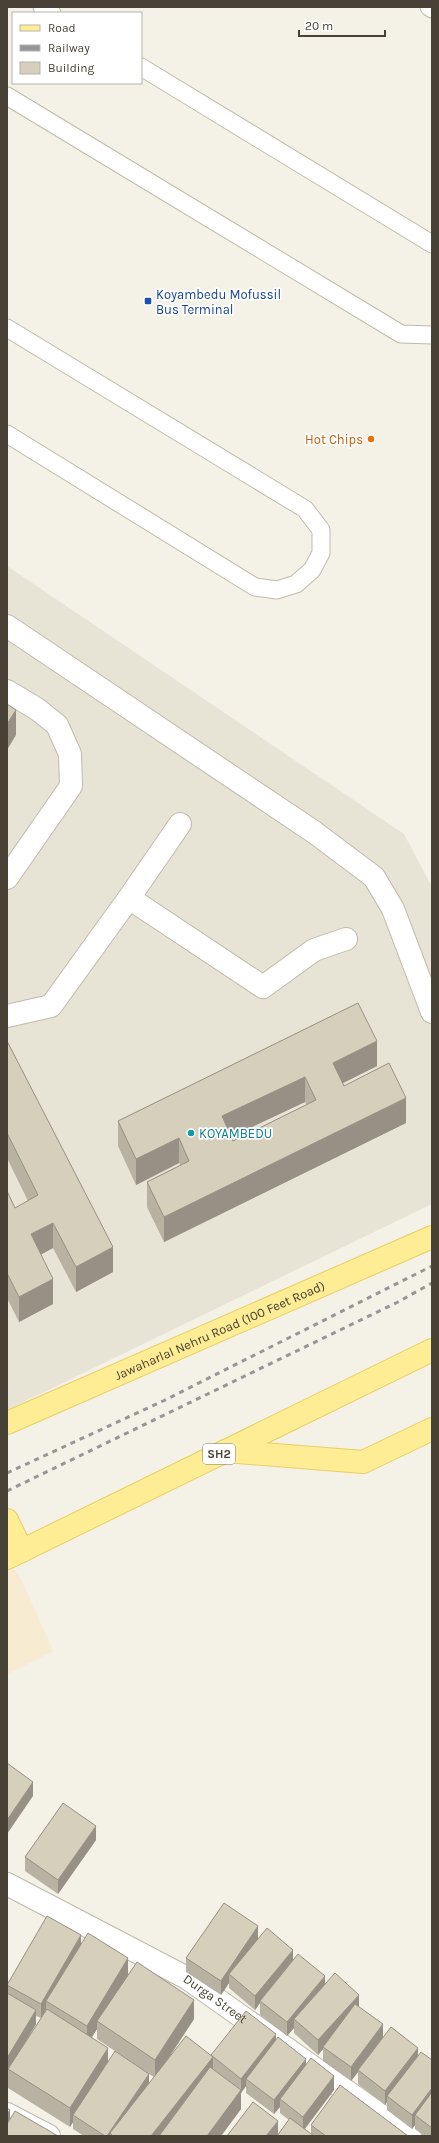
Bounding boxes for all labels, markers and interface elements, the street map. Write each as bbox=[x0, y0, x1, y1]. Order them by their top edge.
legend bbox=[12, 12, 142, 84]
scale bar bbox=[299, 12, 385, 38]
text: 20 m bbox=[305, 19, 333, 33]
text: Road bbox=[48, 21, 76, 35]
text: Railway bbox=[48, 41, 90, 55]
text: Building bbox=[48, 61, 95, 75]
place label: Koyambedu Mofussil Bus Terminal bbox=[156, 287, 281, 317]
marker: Koyambedu Mofussil Bus Terminal bbox=[143, 296, 153, 306]
place label: Hot Chips bbox=[305, 432, 363, 447]
marker: Hot Chips bbox=[366, 434, 376, 444]
place label: KOYAMBEDU bbox=[199, 1126, 272, 1141]
marker: KOYAMBEDU bbox=[186, 1128, 196, 1138]
street label: Jawaharlal Nehru Road (100 Feet Road) bbox=[112, 1278, 327, 1383]
road number: SH2 bbox=[203, 1444, 235, 1464]
street label: Durga Street bbox=[181, 1971, 250, 2026]

